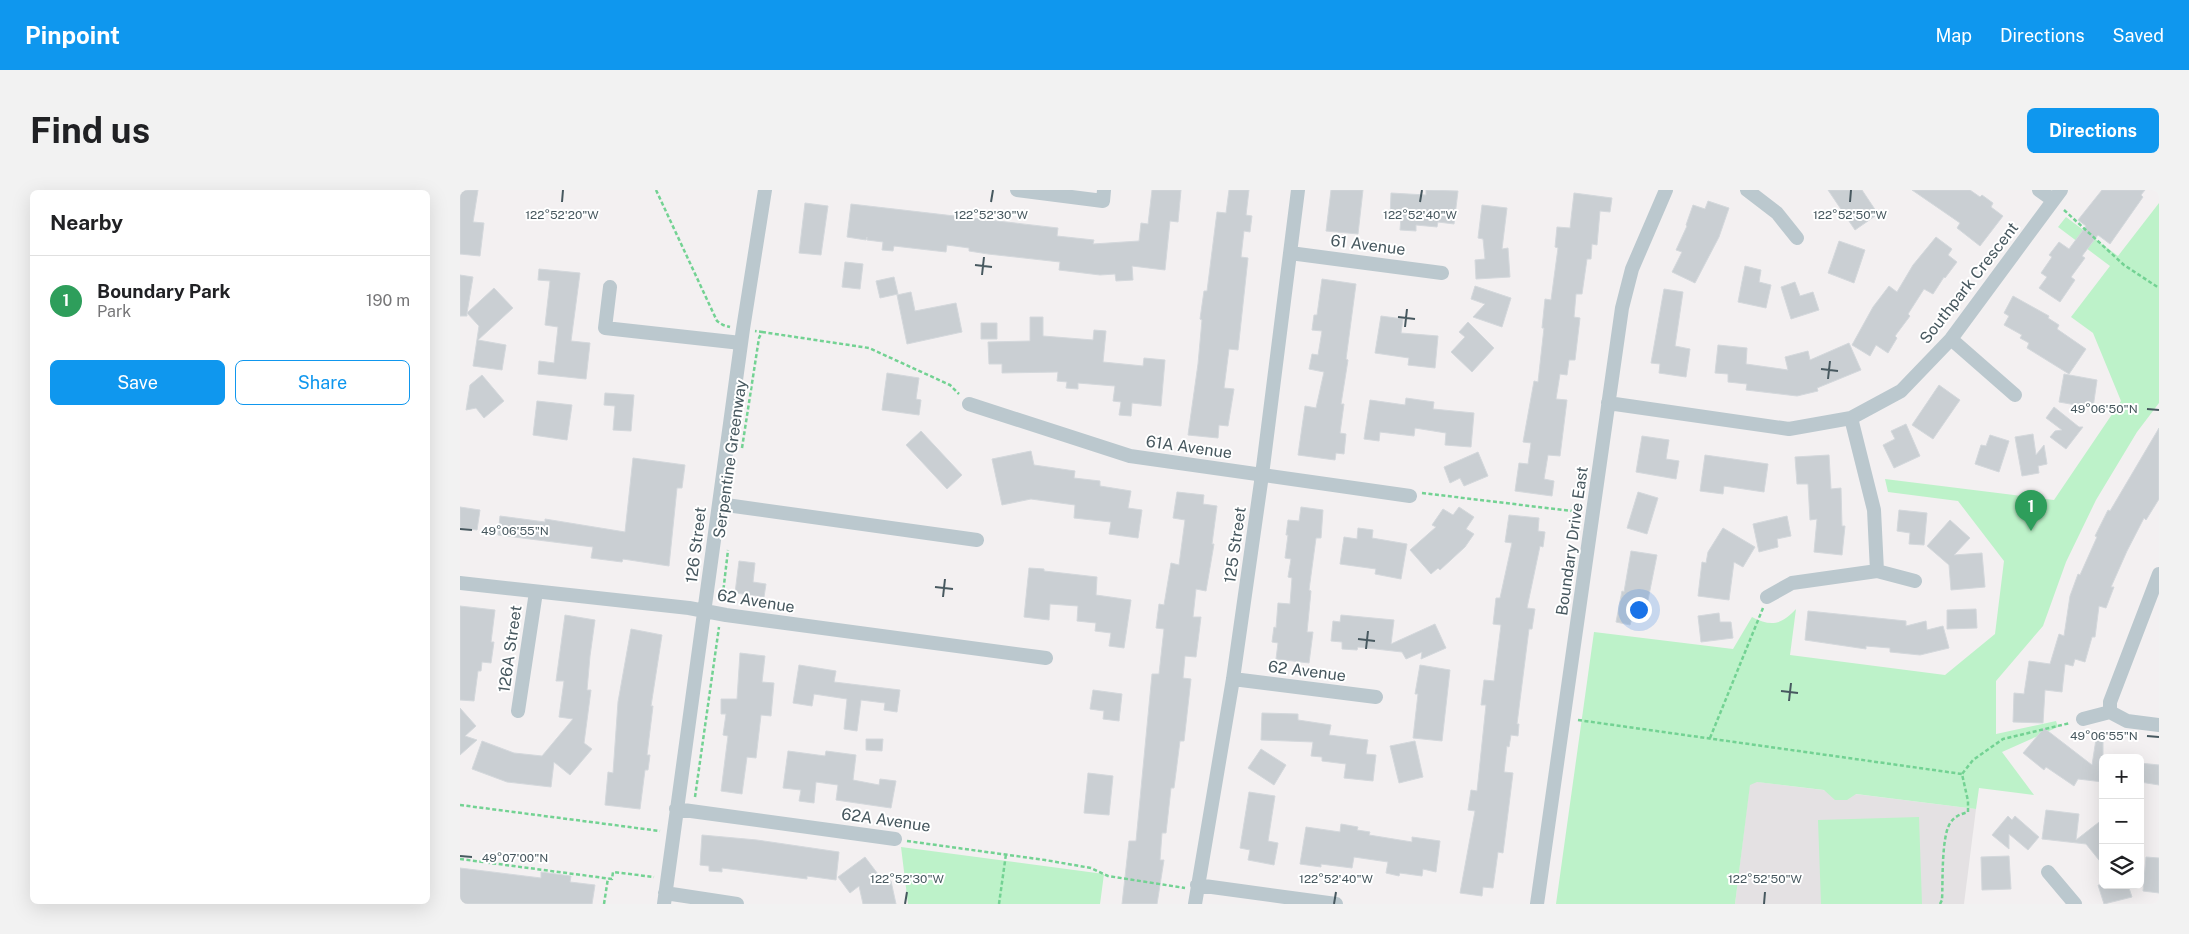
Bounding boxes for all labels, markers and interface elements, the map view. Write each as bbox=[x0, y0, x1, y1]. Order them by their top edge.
text: Pinpoint bbox=[25, 21, 120, 49]
text: Map bbox=[1935, 25, 1972, 46]
text: Directions bbox=[2000, 25, 2085, 46]
text: Saved bbox=[2113, 25, 2164, 46]
button: Directions bbox=[2027, 108, 2159, 153]
text: Find us bbox=[30, 110, 150, 151]
text: 122°52'20"W bbox=[525, 208, 599, 222]
text: 122°52'30"W bbox=[954, 208, 1029, 222]
text: 122°52'40"W bbox=[1383, 208, 1458, 222]
text: 122°52'50"W bbox=[1813, 208, 1888, 222]
text: Nearby bbox=[50, 210, 123, 235]
street label: Southpark Crescent bbox=[1916, 218, 2022, 348]
street label: 61 Avenue bbox=[1329, 231, 1407, 259]
text: Boundary Park bbox=[97, 280, 231, 302]
text: 1 bbox=[63, 291, 69, 310]
text: 190 m bbox=[366, 291, 410, 310]
text: Park bbox=[97, 302, 131, 321]
button: Save bbox=[50, 360, 225, 405]
button: Share bbox=[235, 360, 410, 405]
street label: Serpentine Greenway bbox=[709, 378, 751, 540]
text: 49°06'50"N bbox=[2070, 402, 2138, 416]
street label: 61A Avenue bbox=[1145, 432, 1233, 462]
street label: Boundary Drive East bbox=[1552, 465, 1592, 617]
pin: 1 bbox=[2015, 490, 2047, 531]
street label: 126 Street bbox=[682, 506, 710, 584]
street label: 125 Street bbox=[1220, 506, 1250, 584]
text: 49°06'55"N bbox=[481, 524, 549, 538]
street label: 62 Avenue bbox=[716, 585, 796, 617]
your location bbox=[1626, 597, 1652, 623]
street label: 126A Street bbox=[494, 604, 526, 694]
street label: 62 Avenue bbox=[1267, 657, 1347, 685]
text: 49°06'55"N bbox=[2070, 729, 2138, 743]
map controls bbox=[2099, 754, 2144, 889]
button: + bbox=[2099, 754, 2144, 799]
button: − bbox=[2099, 799, 2144, 844]
street label: 62A Avenue bbox=[840, 804, 932, 836]
button: layers bbox=[2099, 844, 2144, 889]
text: 49°07'00"N bbox=[482, 851, 548, 865]
text: 122°52'30"W bbox=[870, 872, 945, 886]
text: 122°52'40"W bbox=[1299, 872, 1374, 886]
text: 122°52'50"W bbox=[1728, 872, 1803, 886]

